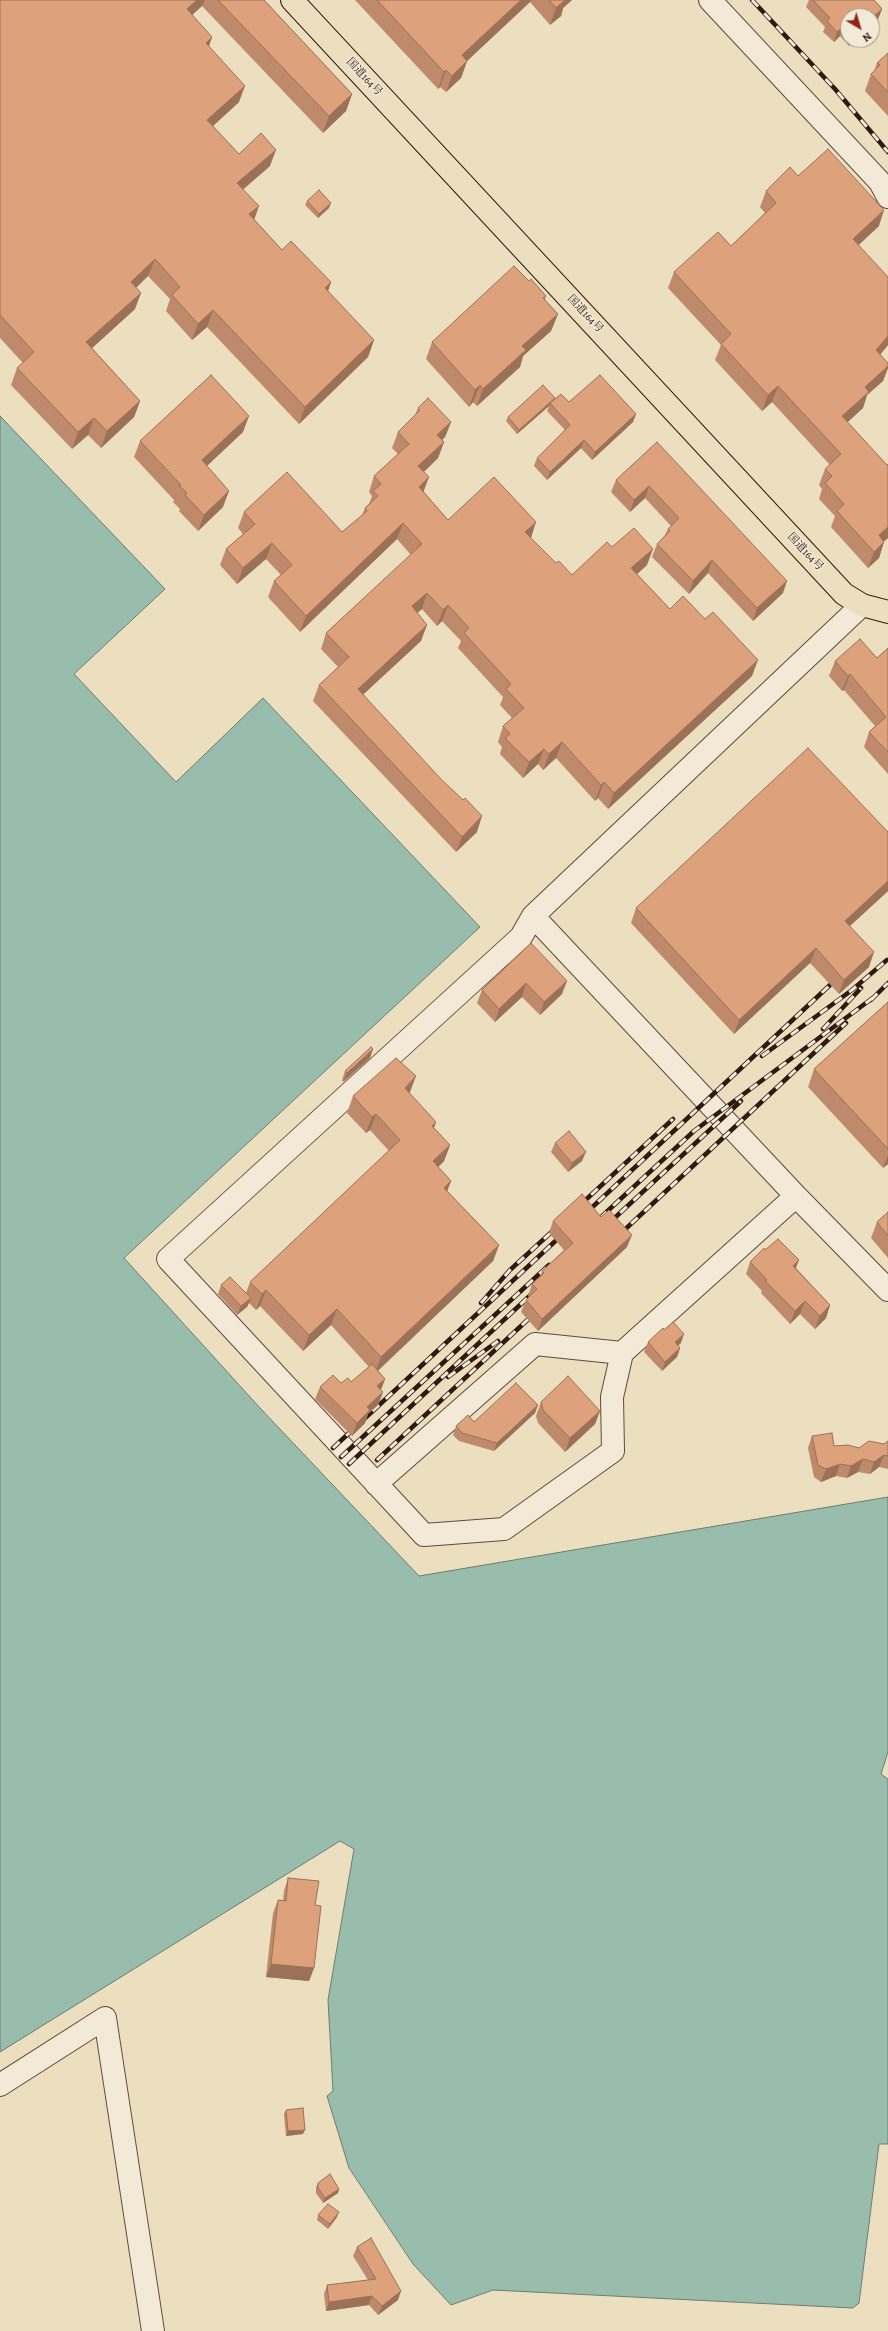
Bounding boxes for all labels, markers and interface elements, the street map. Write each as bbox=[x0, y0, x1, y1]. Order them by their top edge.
north arrow bbox=[840, 8, 880, 48]
text: N bbox=[859, 29, 875, 45]
street label: 国道164号 bbox=[343, 55, 385, 99]
street label: 国道164号 bbox=[564, 292, 606, 336]
street label: 国道164号 bbox=[784, 530, 826, 574]

